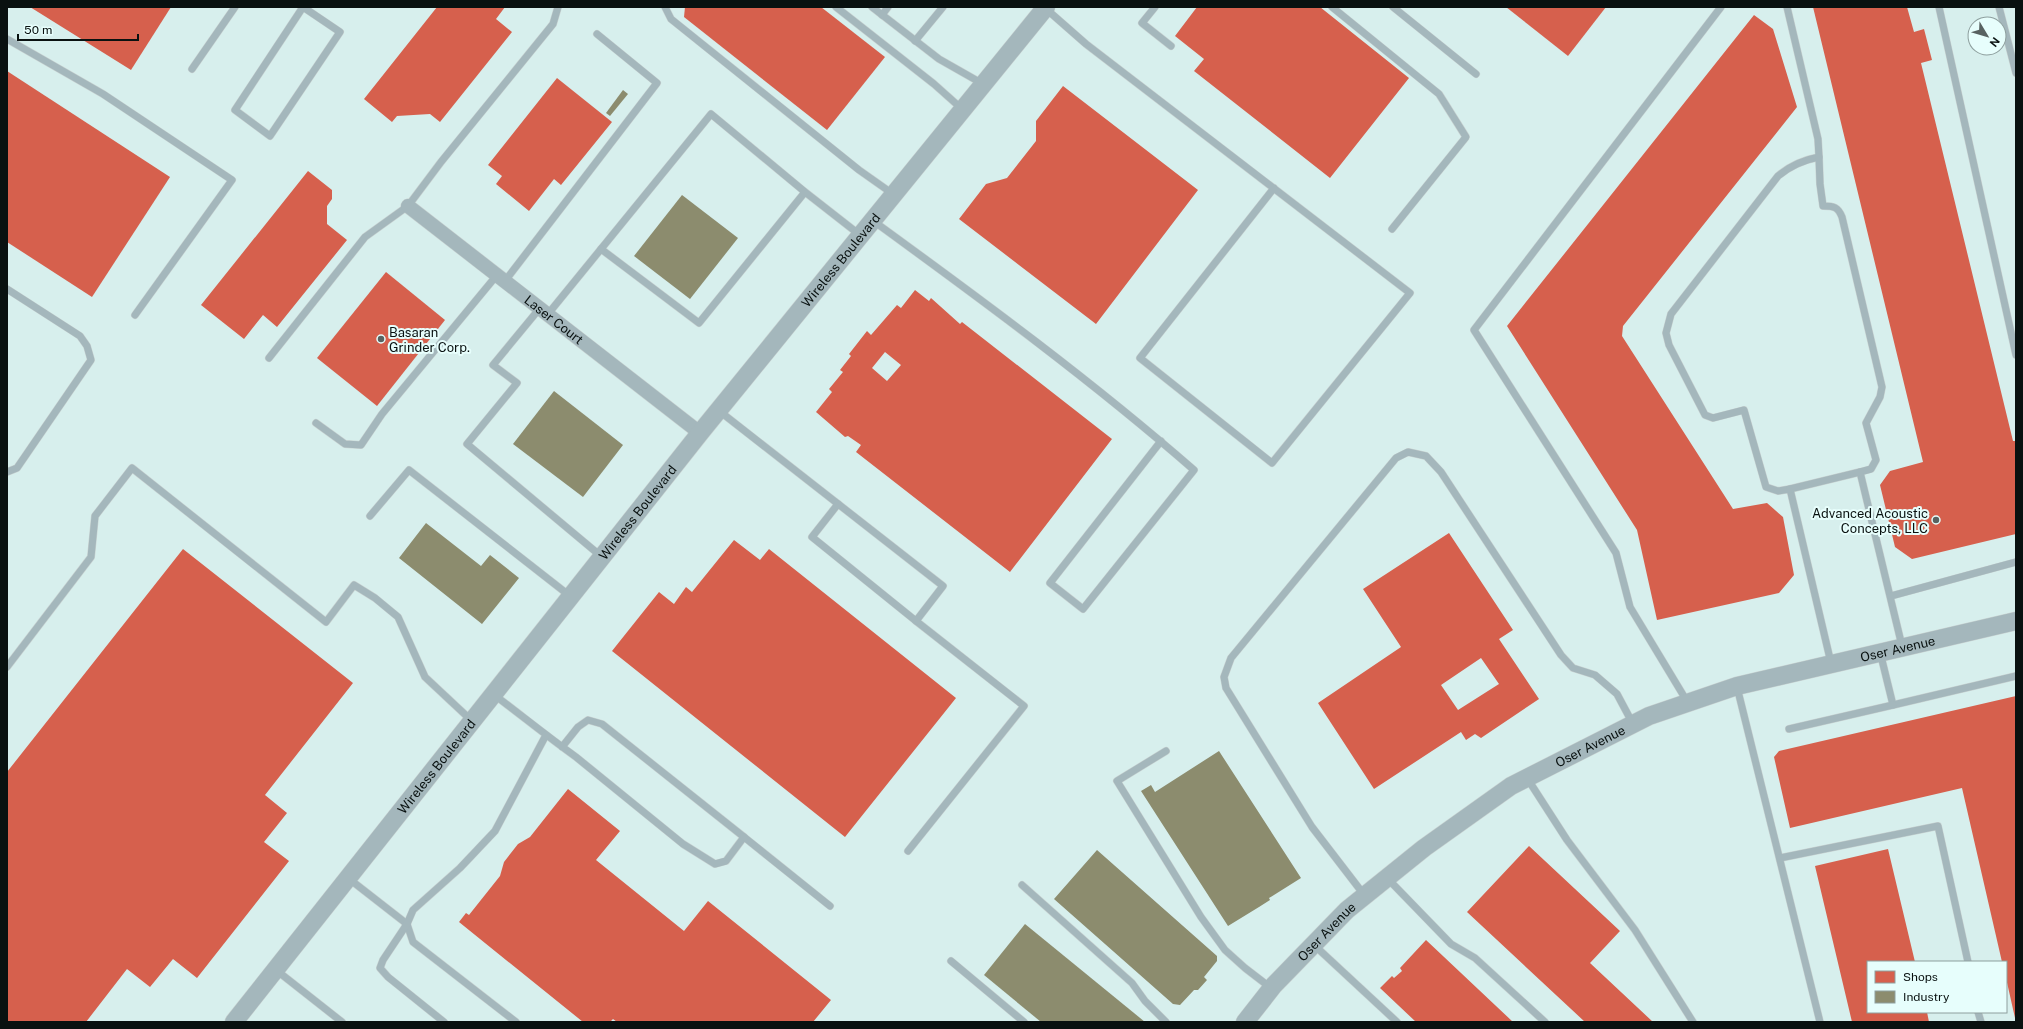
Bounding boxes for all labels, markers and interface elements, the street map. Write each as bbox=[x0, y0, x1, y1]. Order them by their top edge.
scale bar bbox=[18, 16, 138, 42]
north arrow bbox=[1967, 16, 2007, 56]
text: 50 m bbox=[24, 23, 52, 37]
text: N bbox=[1988, 35, 2002, 49]
street label: Wireless Boulevard bbox=[798, 210, 883, 310]
street label: Laser Court bbox=[522, 292, 587, 347]
place label: Basaran Grinder Corp. bbox=[389, 325, 470, 355]
marker: Basaran Grinder Corp. bbox=[376, 334, 386, 344]
street label: Wireless Boulevard bbox=[595, 462, 679, 562]
place label: Advanced Acoustic Concepts, LLC bbox=[1812, 506, 1928, 536]
marker: Advanced Acoustic Concepts, LLC bbox=[1931, 515, 1941, 525]
street label: Oser Avenue bbox=[1859, 633, 1937, 665]
street label: Wireless Boulevard bbox=[394, 716, 478, 817]
street label: Oser Avenue bbox=[1553, 722, 1628, 770]
street label: Oser Avenue bbox=[1294, 899, 1358, 964]
legend bbox=[1867, 961, 2007, 1013]
text: Shops bbox=[1903, 970, 1938, 984]
text: Industry bbox=[1903, 990, 1950, 1004]

